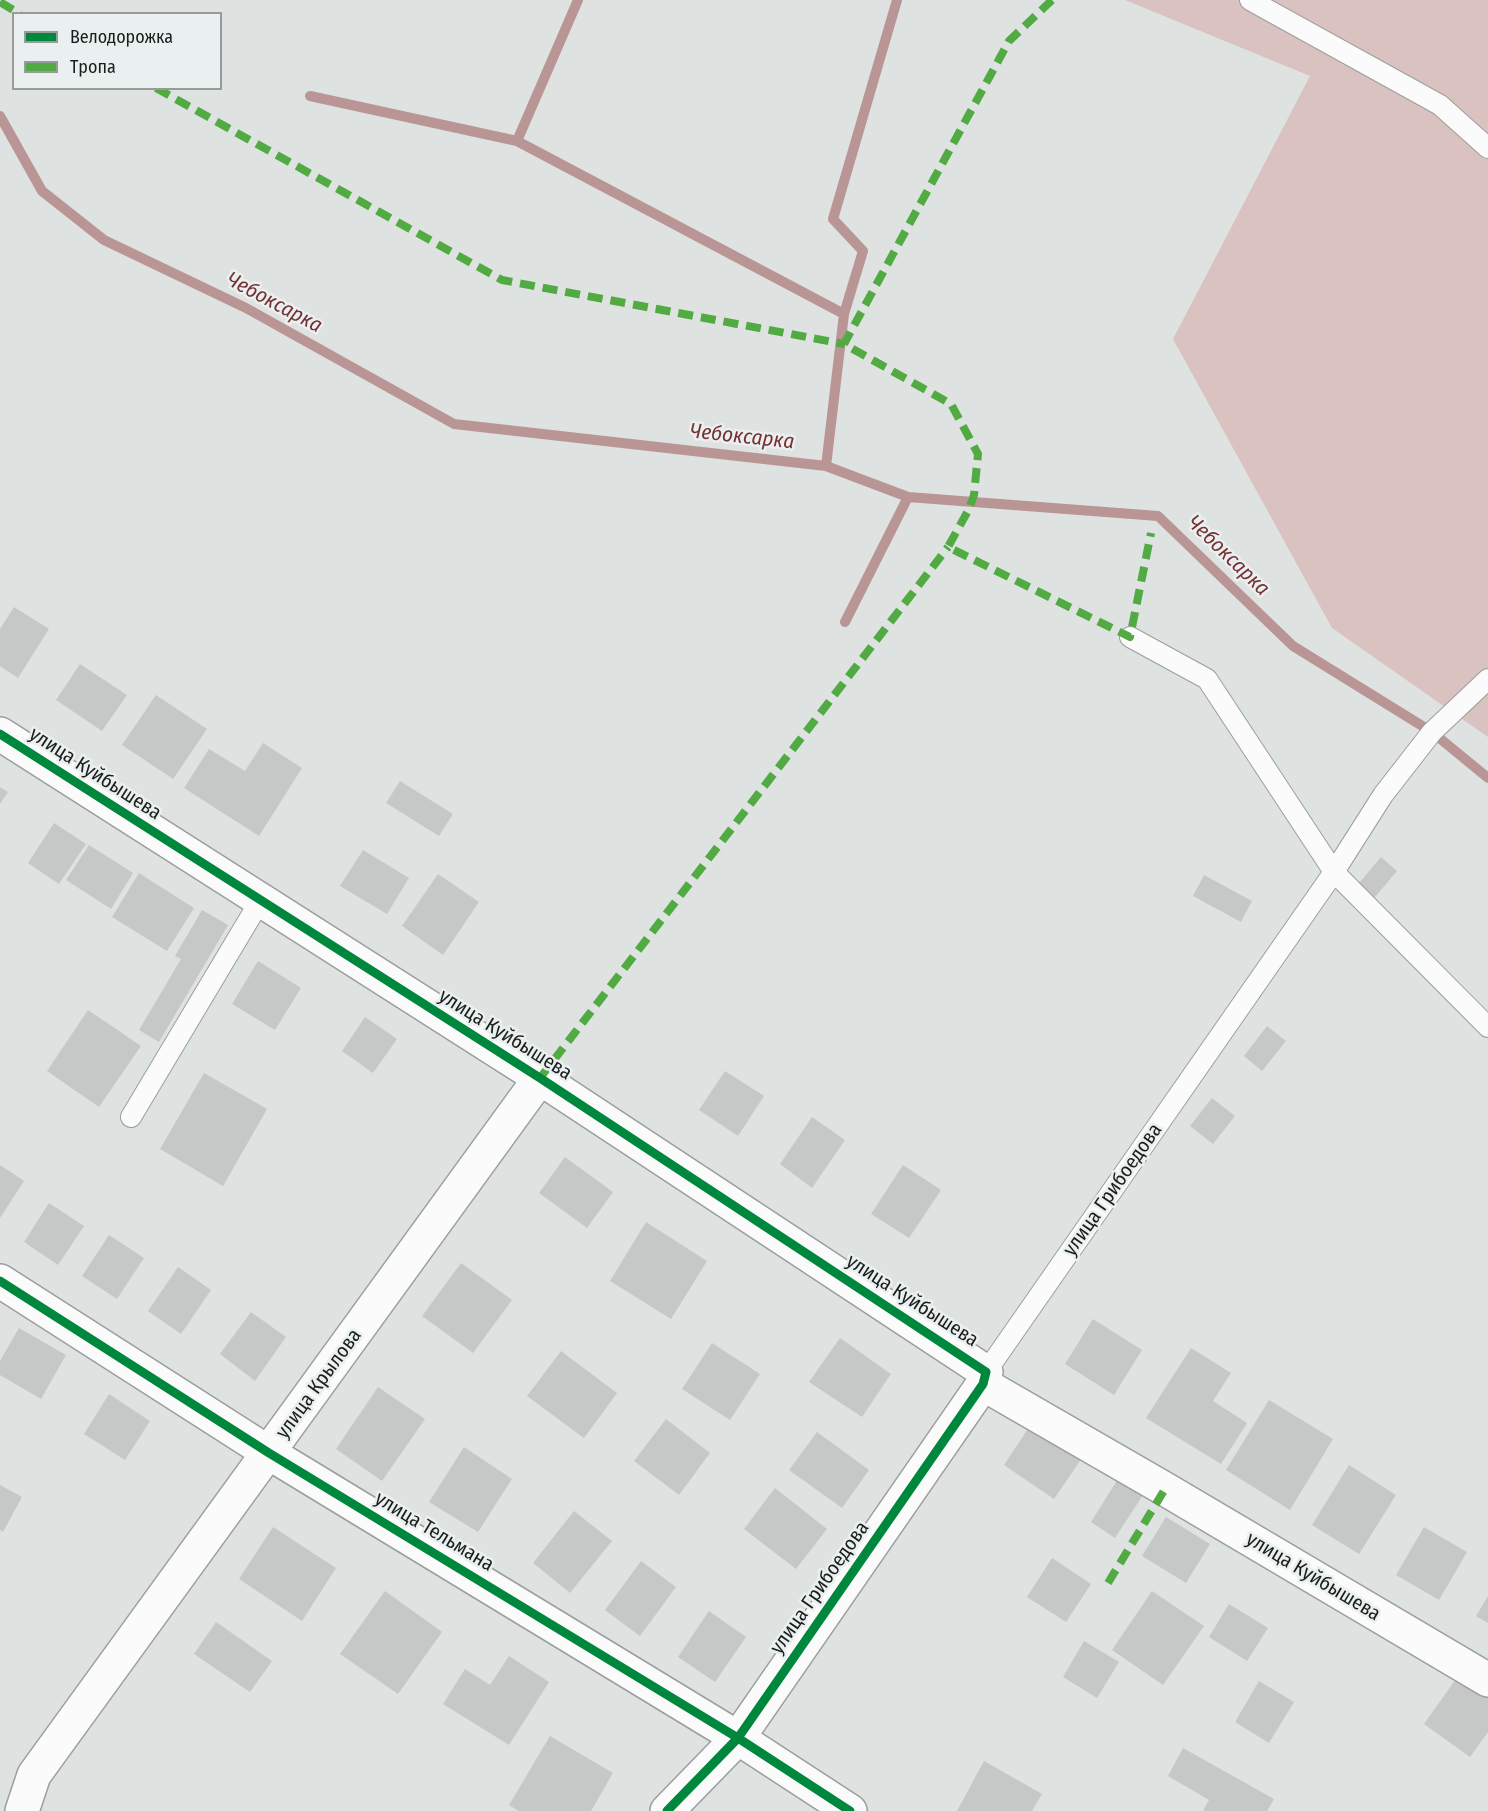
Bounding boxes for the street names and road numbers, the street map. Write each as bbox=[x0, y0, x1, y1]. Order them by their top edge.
street label: улица Куйбышева bbox=[25, 722, 165, 826]
street label: улица Куйбышева bbox=[434, 984, 576, 1086]
street label: улица Грибоедова bbox=[1058, 1119, 1168, 1261]
street label: улица Куйбышева bbox=[842, 1249, 982, 1353]
street label: улица Крылова bbox=[271, 1324, 367, 1444]
street label: улица Тельмана bbox=[370, 1487, 498, 1577]
street label: улица Грибоедова bbox=[765, 1517, 875, 1659]
street label: улица Куйбышева bbox=[1241, 1527, 1385, 1627]

